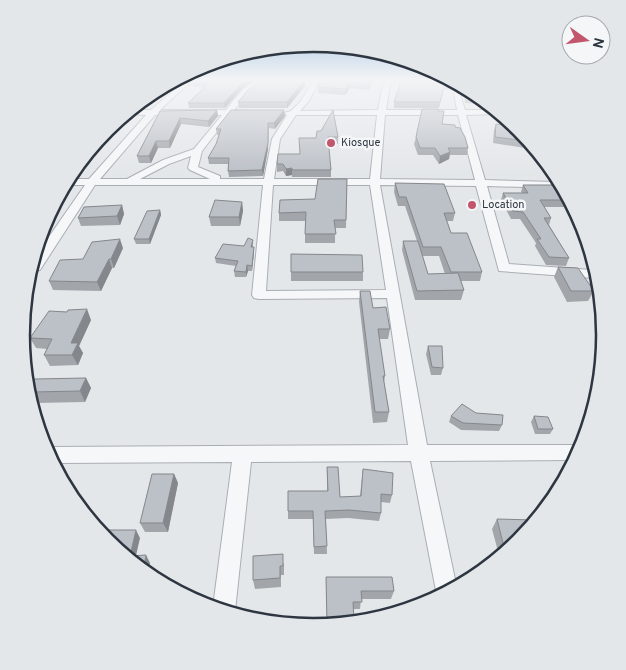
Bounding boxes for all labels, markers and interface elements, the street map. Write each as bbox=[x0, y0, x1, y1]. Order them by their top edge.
north arrow bbox=[561, 15, 611, 65]
text: N bbox=[588, 36, 607, 50]
place label: Kiosque bbox=[341, 136, 380, 150]
marker: Kiosque bbox=[325, 137, 337, 149]
place label: Location bbox=[482, 198, 524, 212]
marker: Location bbox=[466, 199, 478, 211]

